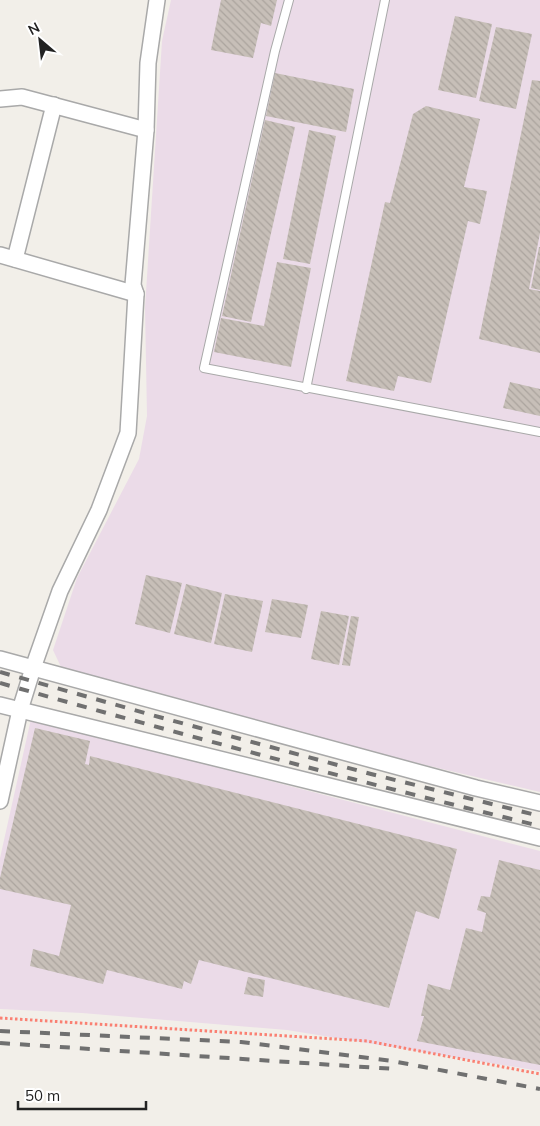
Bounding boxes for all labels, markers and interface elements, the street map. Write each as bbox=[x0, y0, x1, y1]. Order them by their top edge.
north arrow bbox=[15, 15, 65, 65]
text: N bbox=[25, 18, 43, 39]
scale bar bbox=[18, 1078, 145, 1110]
text: 50 m bbox=[25, 1086, 60, 1105]

